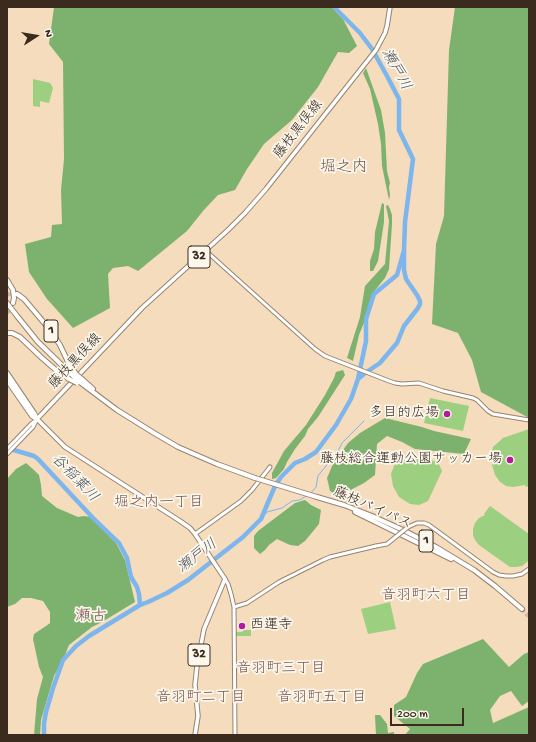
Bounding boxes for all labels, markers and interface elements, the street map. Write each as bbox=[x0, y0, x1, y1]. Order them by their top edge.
north arrow bbox=[16, 16, 56, 56]
text: N bbox=[41, 29, 54, 38]
water label: 瀬戸川 bbox=[376, 46, 414, 94]
street label: 藤枝黒俣線 bbox=[271, 97, 327, 163]
district label: 堀之内 bbox=[320, 159, 368, 179]
road number: 32 bbox=[188, 246, 210, 268]
road number: 1 bbox=[44, 320, 58, 342]
street label: 藤枝黒俣線 bbox=[46, 331, 106, 393]
place label: 多目的広場 bbox=[369, 406, 439, 422]
marker: 多目的広場 bbox=[442, 409, 452, 419]
water label: 谷稲葉川 bbox=[47, 451, 101, 507]
place label: 藤枝総合運動公園サッカー場 bbox=[320, 452, 502, 468]
marker: 藤枝総合運動公園サッカー場 bbox=[505, 455, 515, 465]
street label: 藤枝バイパス bbox=[330, 484, 414, 534]
district label: 堀之内一丁目 bbox=[114, 495, 204, 513]
road number: 1 bbox=[419, 530, 433, 552]
water label: 瀬戸川 bbox=[175, 536, 221, 578]
district label: 音羽町六丁目 bbox=[381, 588, 471, 606]
district label: 瀬古 bbox=[75, 608, 107, 628]
place label: 西運寺 bbox=[250, 618, 292, 634]
marker: 西運寺 bbox=[237, 621, 247, 631]
road number: 32 bbox=[188, 644, 210, 666]
district label: 音羽町三丁目 bbox=[236, 661, 326, 679]
district label: 音羽町二丁目 bbox=[156, 690, 246, 708]
district label: 音羽町五丁目 bbox=[277, 690, 367, 708]
scale bar bbox=[392, 700, 466, 726]
text: 200 m bbox=[397, 708, 428, 722]

